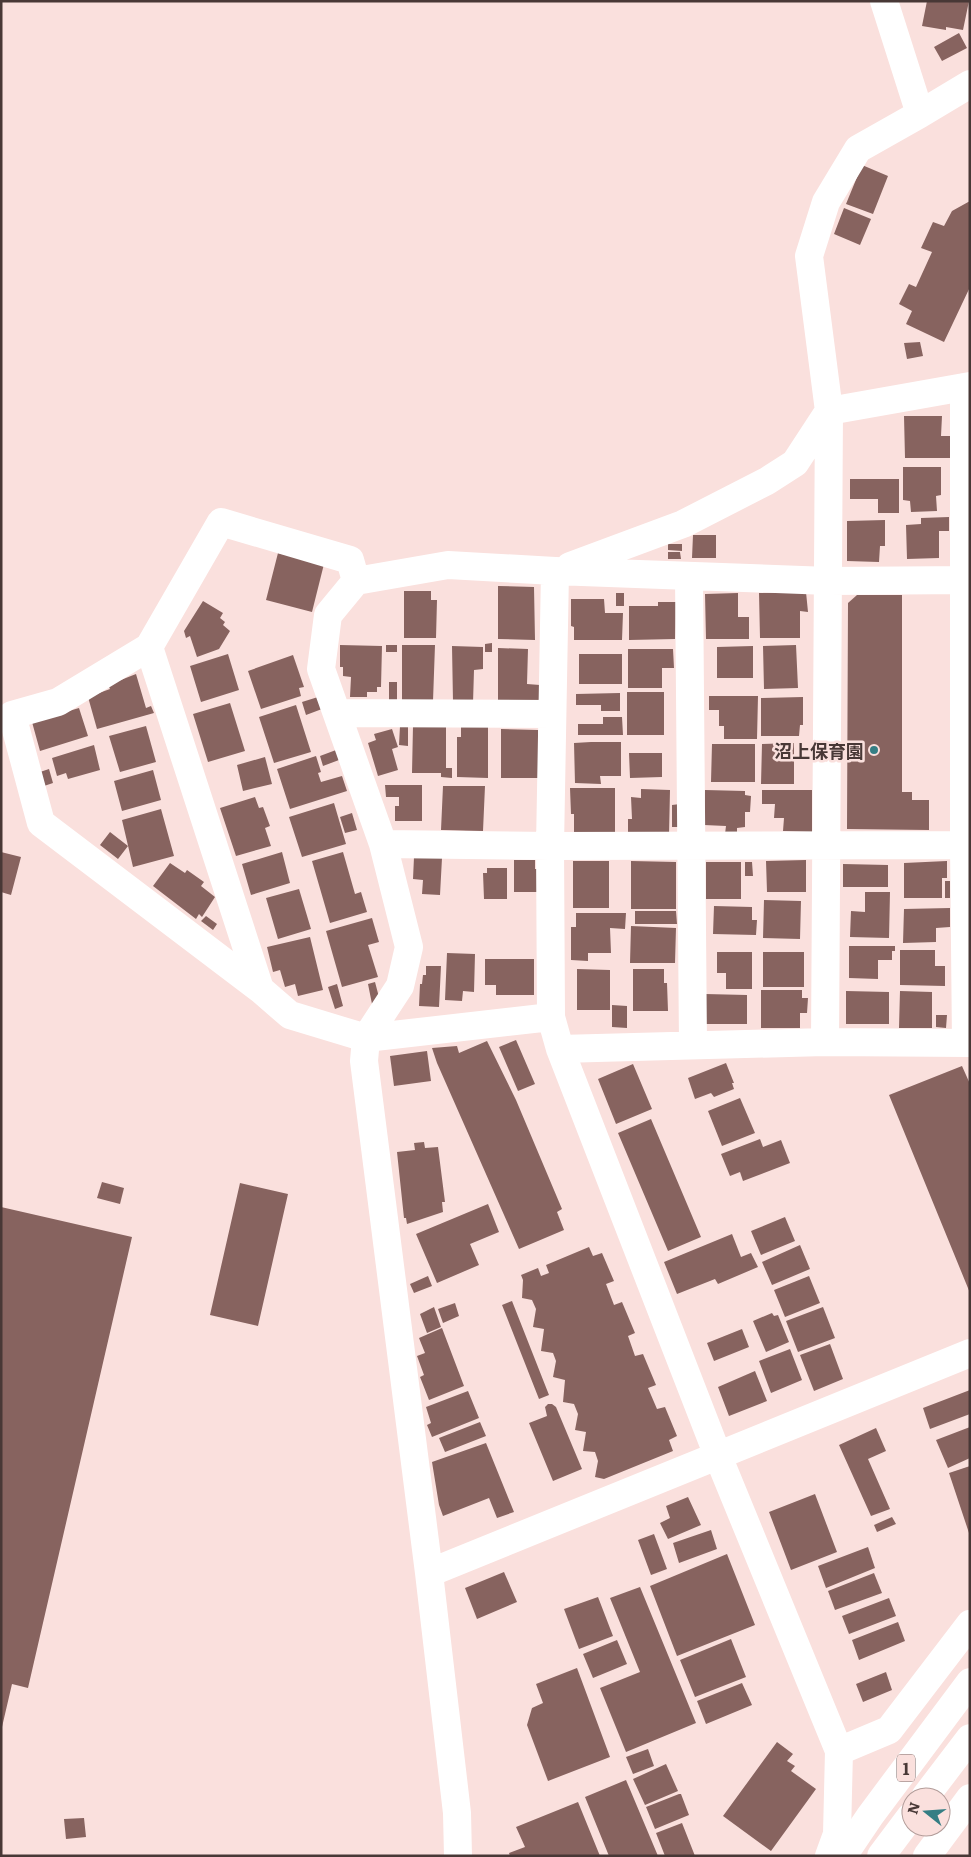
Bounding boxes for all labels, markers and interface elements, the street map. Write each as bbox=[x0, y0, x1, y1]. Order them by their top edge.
place label: 沼上保育園 bbox=[774, 737, 864, 764]
marker: 沼上保育園 bbox=[868, 744, 880, 756]
road number: 1 bbox=[897, 1755, 915, 1782]
north arrow bbox=[901, 1787, 951, 1837]
text: N bbox=[901, 1799, 924, 1816]

